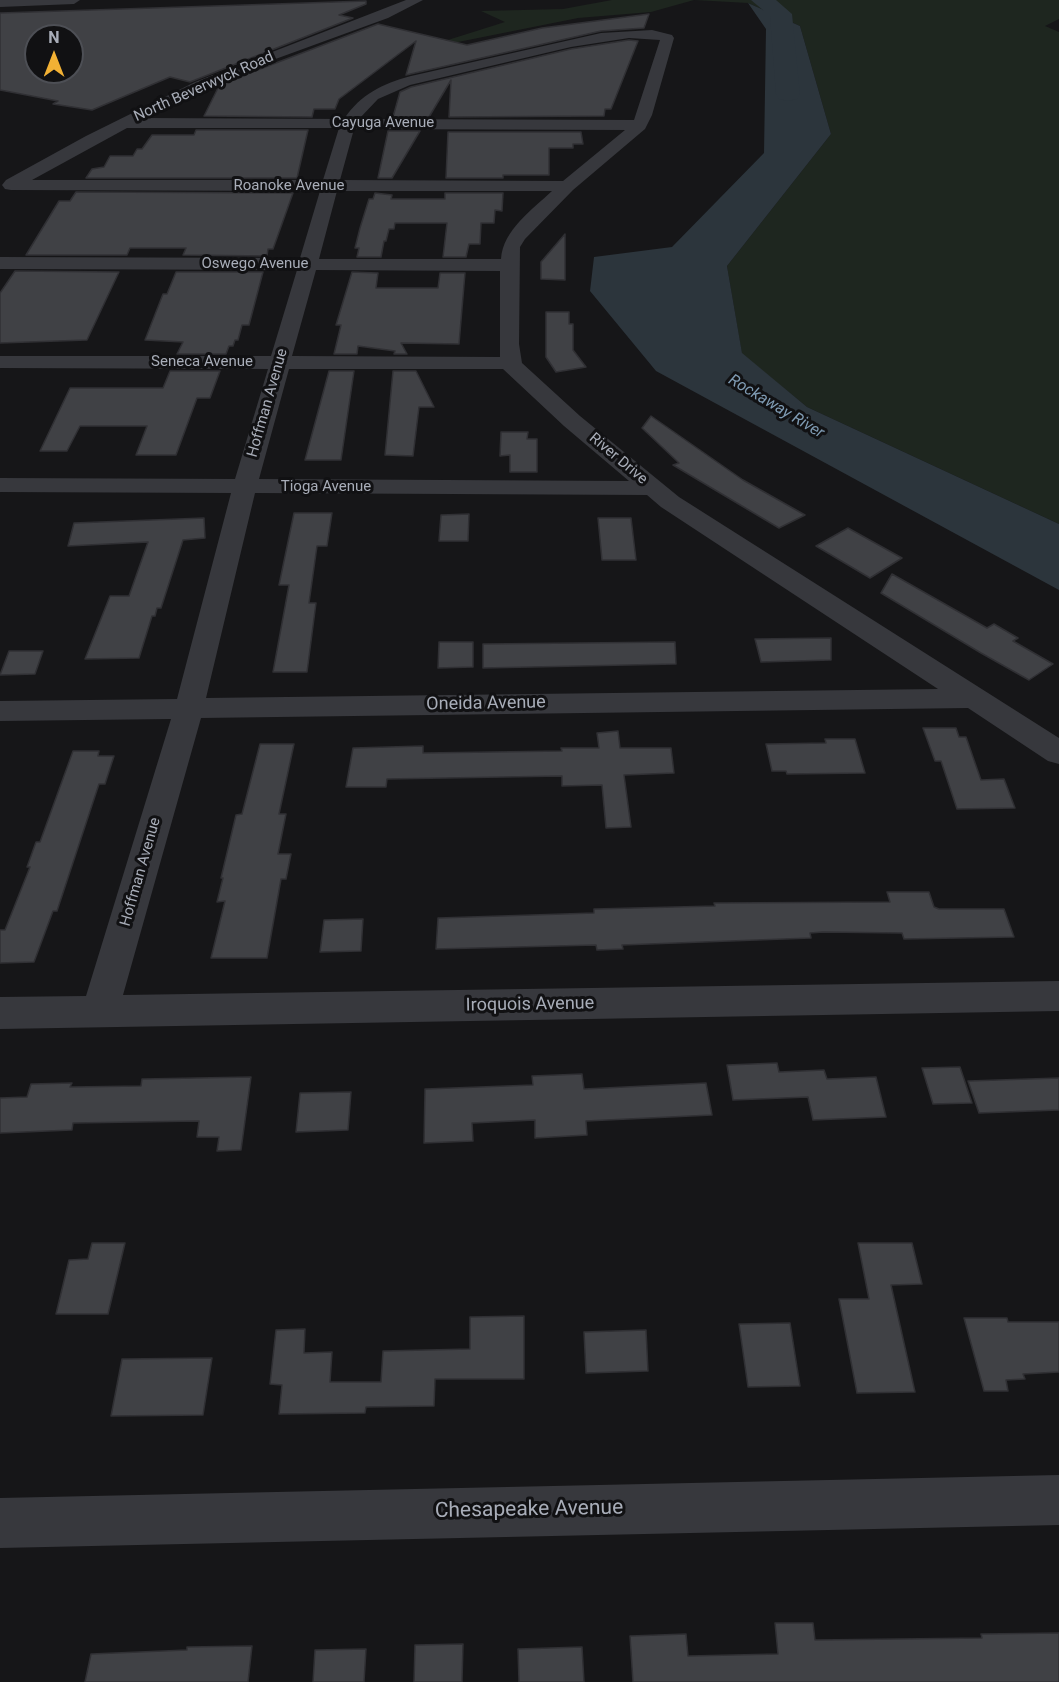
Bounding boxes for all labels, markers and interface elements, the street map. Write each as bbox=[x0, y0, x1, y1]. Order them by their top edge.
north arrow bbox=[24, 24, 84, 84]
text: N bbox=[48, 28, 60, 47]
street label: North Beverwyck Road bbox=[131, 48, 277, 126]
street label: Cayuga Avenue bbox=[332, 114, 434, 132]
street label: Roanoke Avenue bbox=[234, 177, 344, 195]
street label: Oswego Avenue bbox=[201, 255, 309, 273]
street label: Hoffman Avenue bbox=[244, 347, 292, 459]
street label: Seneca Avenue bbox=[151, 353, 253, 371]
water label: Rockaway River bbox=[725, 371, 827, 443]
street label: River Drive bbox=[585, 429, 651, 489]
street label: Tioga Avenue bbox=[281, 478, 371, 496]
street label: Oneida Avenue bbox=[426, 692, 546, 716]
street label: Hoffman Avenue bbox=[117, 816, 165, 928]
street label: Iroquois Avenue bbox=[466, 993, 594, 1017]
street label: Chesapeake Avenue bbox=[435, 1496, 623, 1524]

